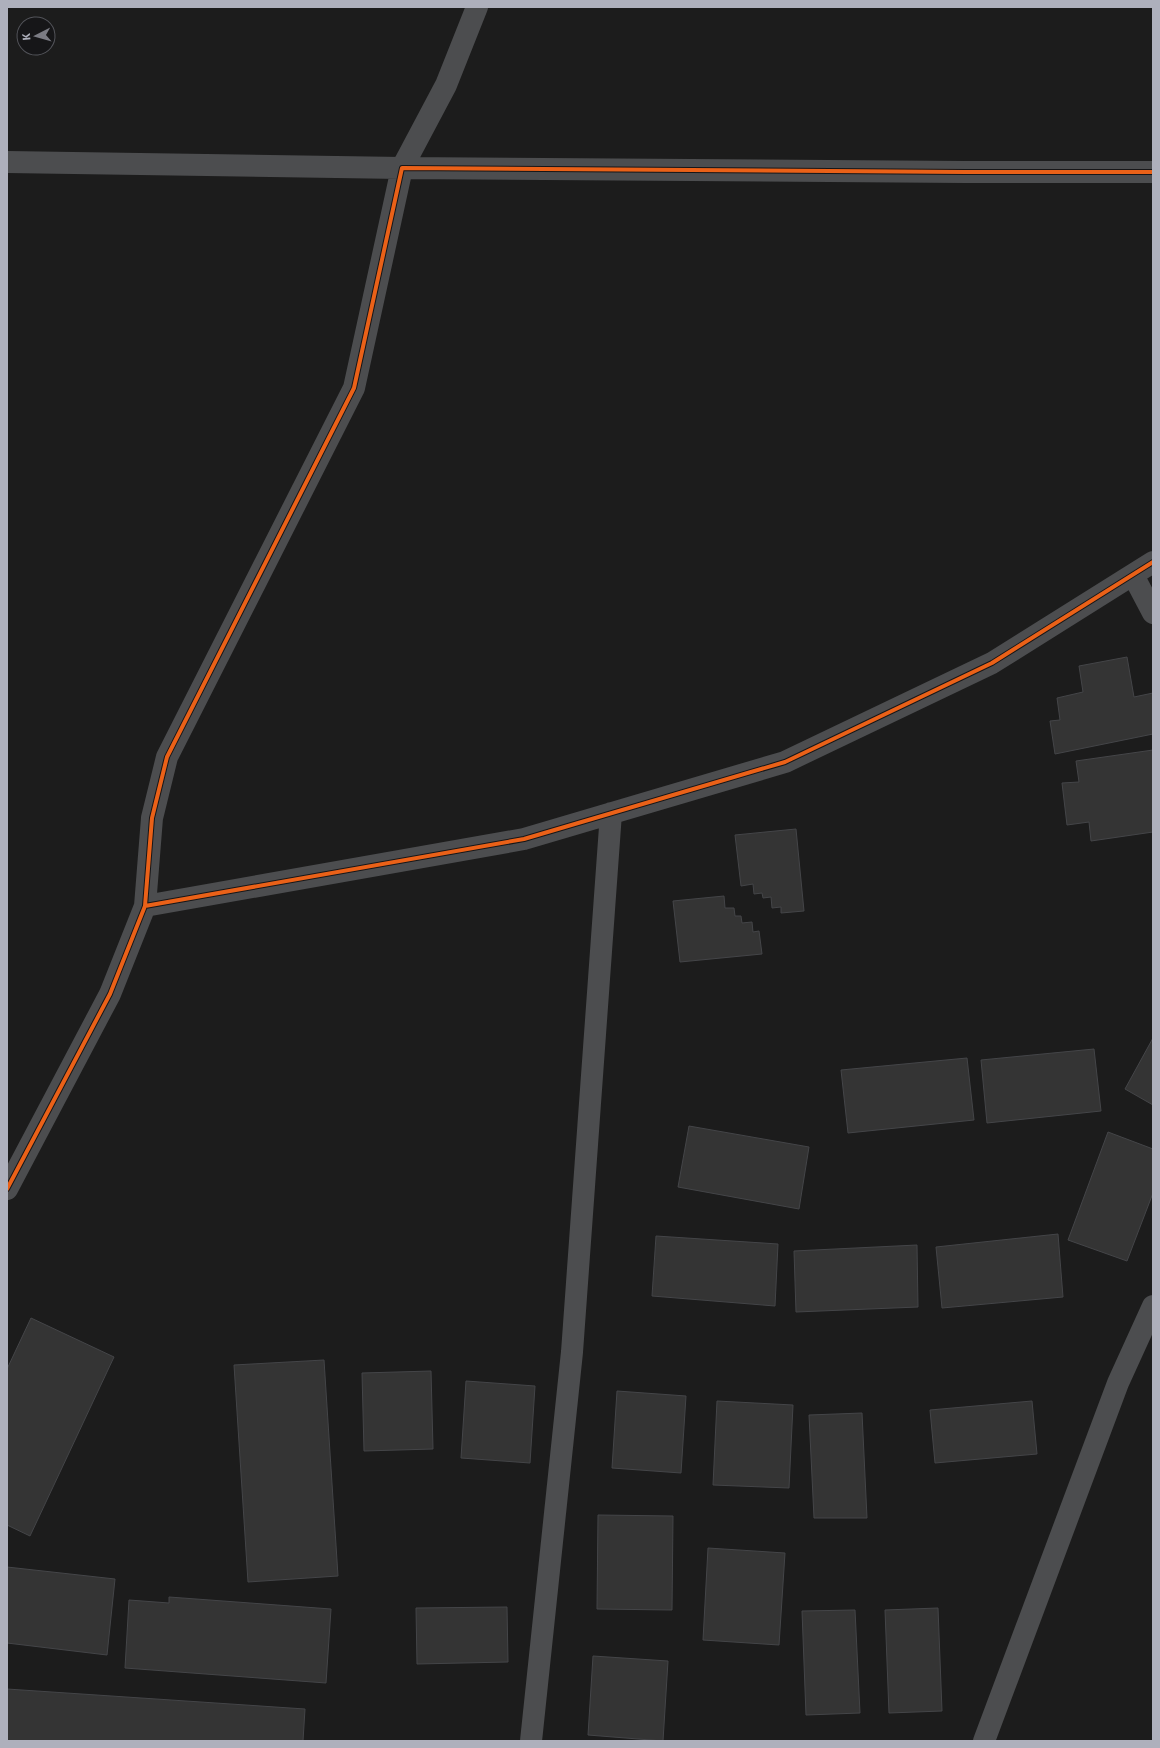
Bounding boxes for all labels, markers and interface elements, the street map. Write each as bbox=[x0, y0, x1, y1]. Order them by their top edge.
north arrow bbox=[16, 16, 56, 56]
text: K bbox=[20, 32, 33, 41]

